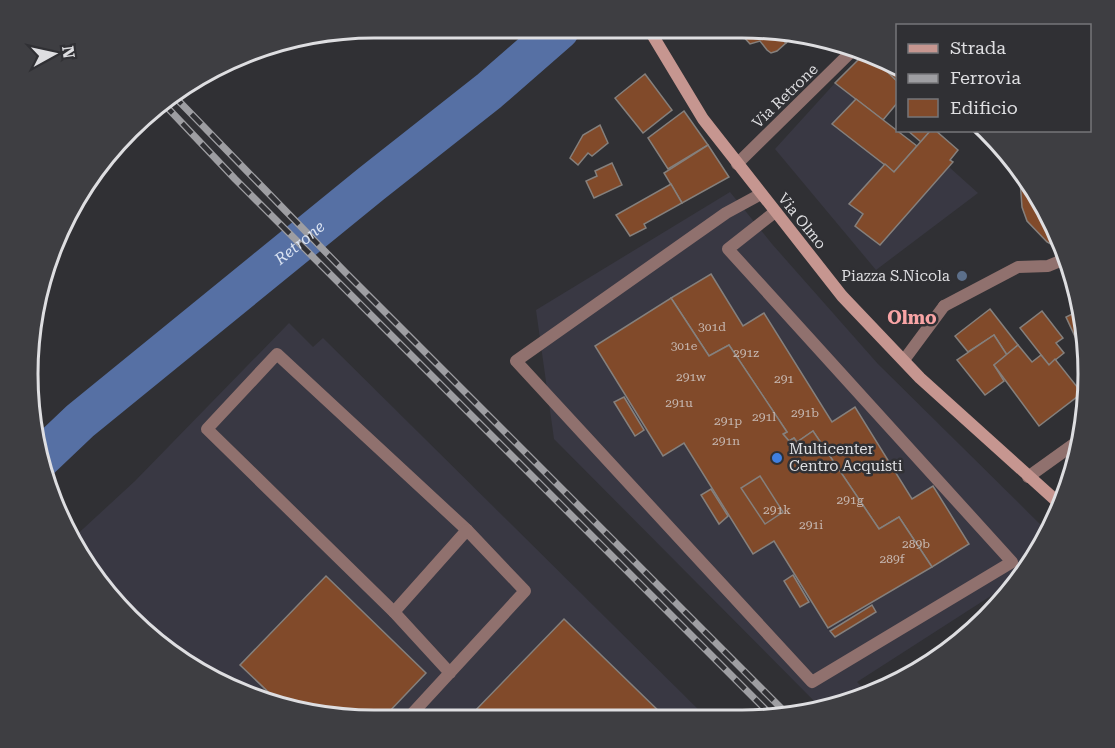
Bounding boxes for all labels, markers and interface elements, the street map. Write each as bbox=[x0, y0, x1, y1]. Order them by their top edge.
north arrow bbox=[24, 24, 84, 84]
legend bbox=[896, 24, 1091, 132]
text: Strada bbox=[950, 37, 1006, 58]
text: N bbox=[58, 45, 79, 59]
street label: Via Retrone bbox=[748, 60, 822, 132]
text: Ferrovia bbox=[950, 67, 1021, 88]
text: Edificio bbox=[950, 97, 1018, 118]
street label: Via Olmo bbox=[774, 189, 830, 253]
water label: Retrone bbox=[270, 216, 328, 269]
place label: Piazza S.Nicola bbox=[841, 267, 950, 285]
marker: Piazza S.Nicola bbox=[955, 269, 969, 283]
district label: Olmo bbox=[887, 307, 937, 328]
house number: 301d bbox=[698, 320, 726, 334]
house number: 301e bbox=[671, 339, 698, 353]
house number: 291z bbox=[733, 346, 759, 360]
house number: 291w bbox=[676, 370, 706, 384]
house number: 291 bbox=[774, 372, 794, 386]
house number: 291u bbox=[665, 396, 693, 410]
house number: 291b bbox=[791, 406, 819, 420]
house number: 291l bbox=[752, 410, 776, 424]
house number: 291p bbox=[714, 414, 742, 428]
house number: 291n bbox=[712, 434, 740, 448]
place label: Multicenter Centro Acquisti bbox=[789, 440, 903, 475]
marker: Multicenter Centro Acquisti bbox=[770, 451, 784, 465]
house number: 291g bbox=[837, 493, 864, 507]
house number: 291k bbox=[763, 503, 791, 517]
house number: 291i bbox=[799, 518, 823, 532]
house number: 289b bbox=[902, 537, 930, 551]
house number: 289f bbox=[880, 552, 905, 566]

